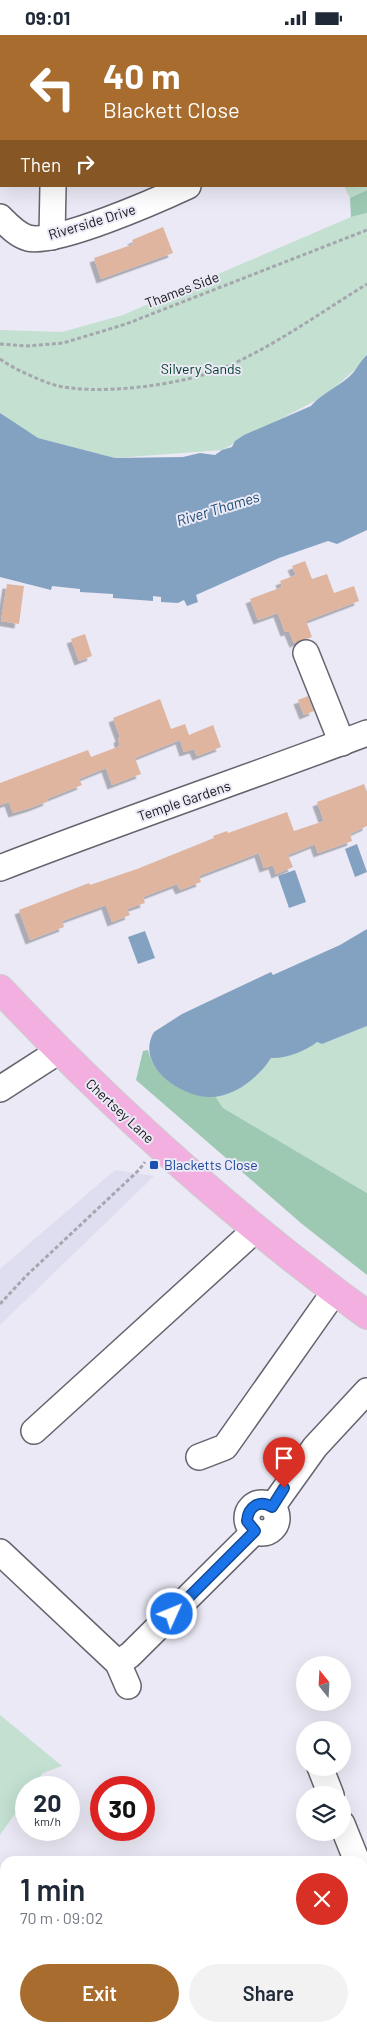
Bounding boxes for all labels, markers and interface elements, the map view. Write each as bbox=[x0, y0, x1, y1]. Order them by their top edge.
text: 09:01 bbox=[25, 6, 70, 29]
text: 40 m bbox=[103, 54, 180, 96]
icon: left bbox=[20, 55, 85, 120]
text: Blackett Close bbox=[103, 96, 240, 122]
icon: right bbox=[71, 150, 99, 178]
text: Then bbox=[20, 153, 61, 176]
street label: Riverside Drive bbox=[46, 200, 138, 243]
street label: Thames Side bbox=[142, 268, 221, 311]
park label: Silvery Sands bbox=[161, 360, 242, 377]
water label: River Thames bbox=[174, 487, 261, 529]
street label: Temple Gardens bbox=[135, 777, 233, 824]
street label: Chertsey Lane bbox=[83, 1075, 158, 1147]
place label: Blacketts Close bbox=[164, 1156, 258, 1173]
marker: Blacketts Close bbox=[148, 1159, 160, 1171]
pin bbox=[263, 1437, 305, 1488]
icon: arrive bbox=[270, 1444, 298, 1472]
position arrow bbox=[145, 1587, 197, 1639]
north arrow bbox=[296, 1656, 351, 1711]
map controls bbox=[296, 1656, 351, 1841]
button: search bbox=[296, 1721, 351, 1776]
speed limit sign: 30 bbox=[90, 1776, 155, 1841]
button: layers bbox=[296, 1786, 351, 1841]
text: 20 bbox=[33, 1787, 62, 1817]
text: km/h bbox=[34, 1814, 61, 1828]
text: 1 min bbox=[20, 1871, 85, 1907]
button: close bbox=[296, 1873, 348, 1925]
text: 70 m · 09:02 bbox=[20, 1908, 103, 1927]
button: Exit bbox=[20, 1964, 179, 2022]
button: Share bbox=[189, 1964, 348, 2022]

